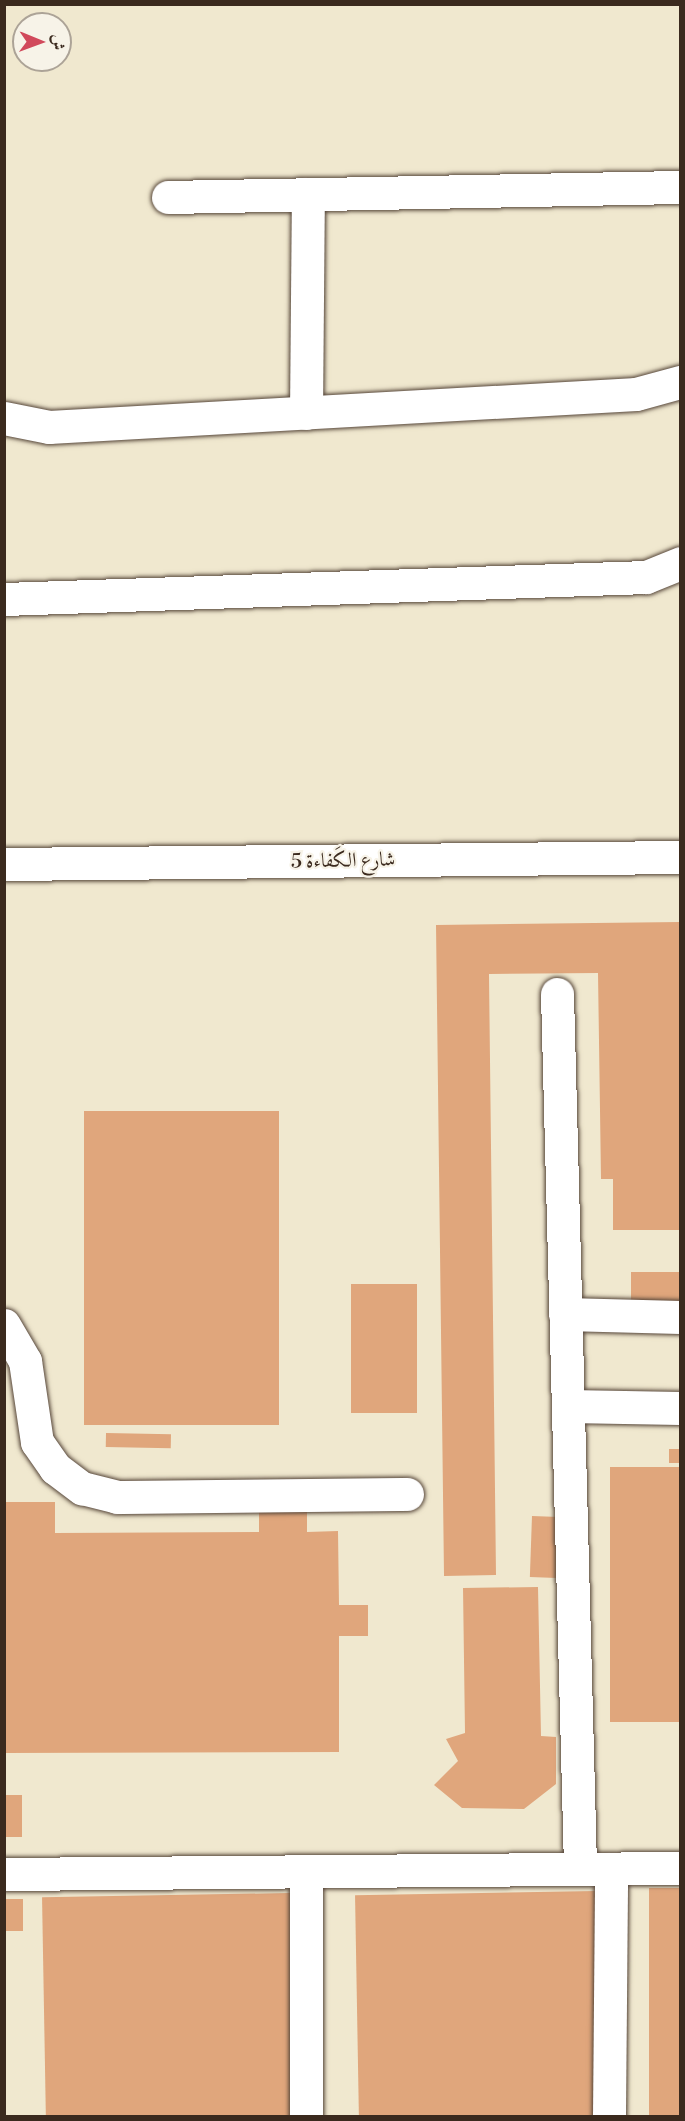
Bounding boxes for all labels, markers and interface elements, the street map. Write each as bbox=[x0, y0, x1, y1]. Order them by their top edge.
north arrow bbox=[12, 12, 72, 72]
text: ش bbox=[48, 34, 68, 50]
street label: شارع الكَفاءة 5 bbox=[291, 848, 395, 874]

